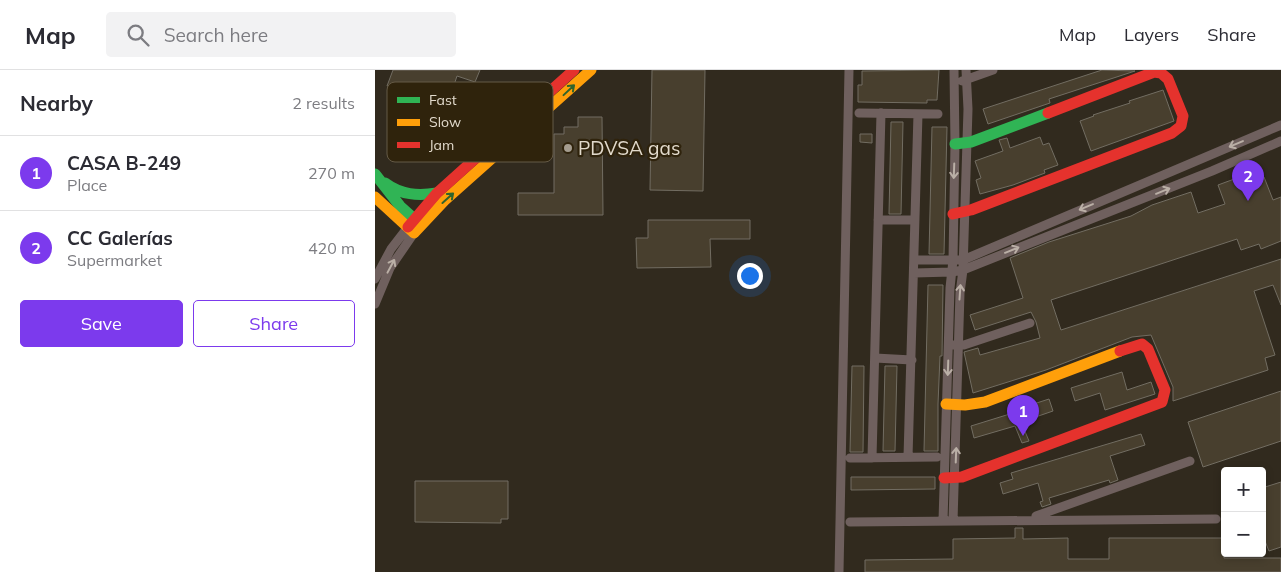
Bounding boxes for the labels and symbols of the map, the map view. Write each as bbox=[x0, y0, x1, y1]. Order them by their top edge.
legend bbox=[387, 82, 553, 162]
one-way arrow bbox=[563, 84, 576, 95]
text: Fast bbox=[429, 91, 457, 109]
text: Slow bbox=[429, 113, 461, 131]
text: Jam bbox=[429, 136, 454, 154]
place label: PDVSA gas bbox=[578, 136, 680, 160]
one-way arrow bbox=[1229, 140, 1244, 150]
marker: PDVSA gas bbox=[562, 142, 574, 154]
pin: 2 bbox=[1232, 160, 1264, 201]
one-way arrow bbox=[950, 163, 959, 179]
one-way arrow bbox=[1155, 185, 1170, 195]
one-way arrow bbox=[442, 192, 455, 204]
one-way arrow bbox=[1079, 203, 1094, 213]
one-way arrow bbox=[1003, 245, 1019, 254]
one-way arrow bbox=[386, 259, 396, 274]
your location bbox=[737, 263, 763, 289]
one-way arrow bbox=[956, 285, 965, 301]
one-way arrow bbox=[943, 360, 952, 376]
pin: 1 bbox=[1007, 395, 1039, 436]
one-way arrow bbox=[951, 447, 960, 463]

